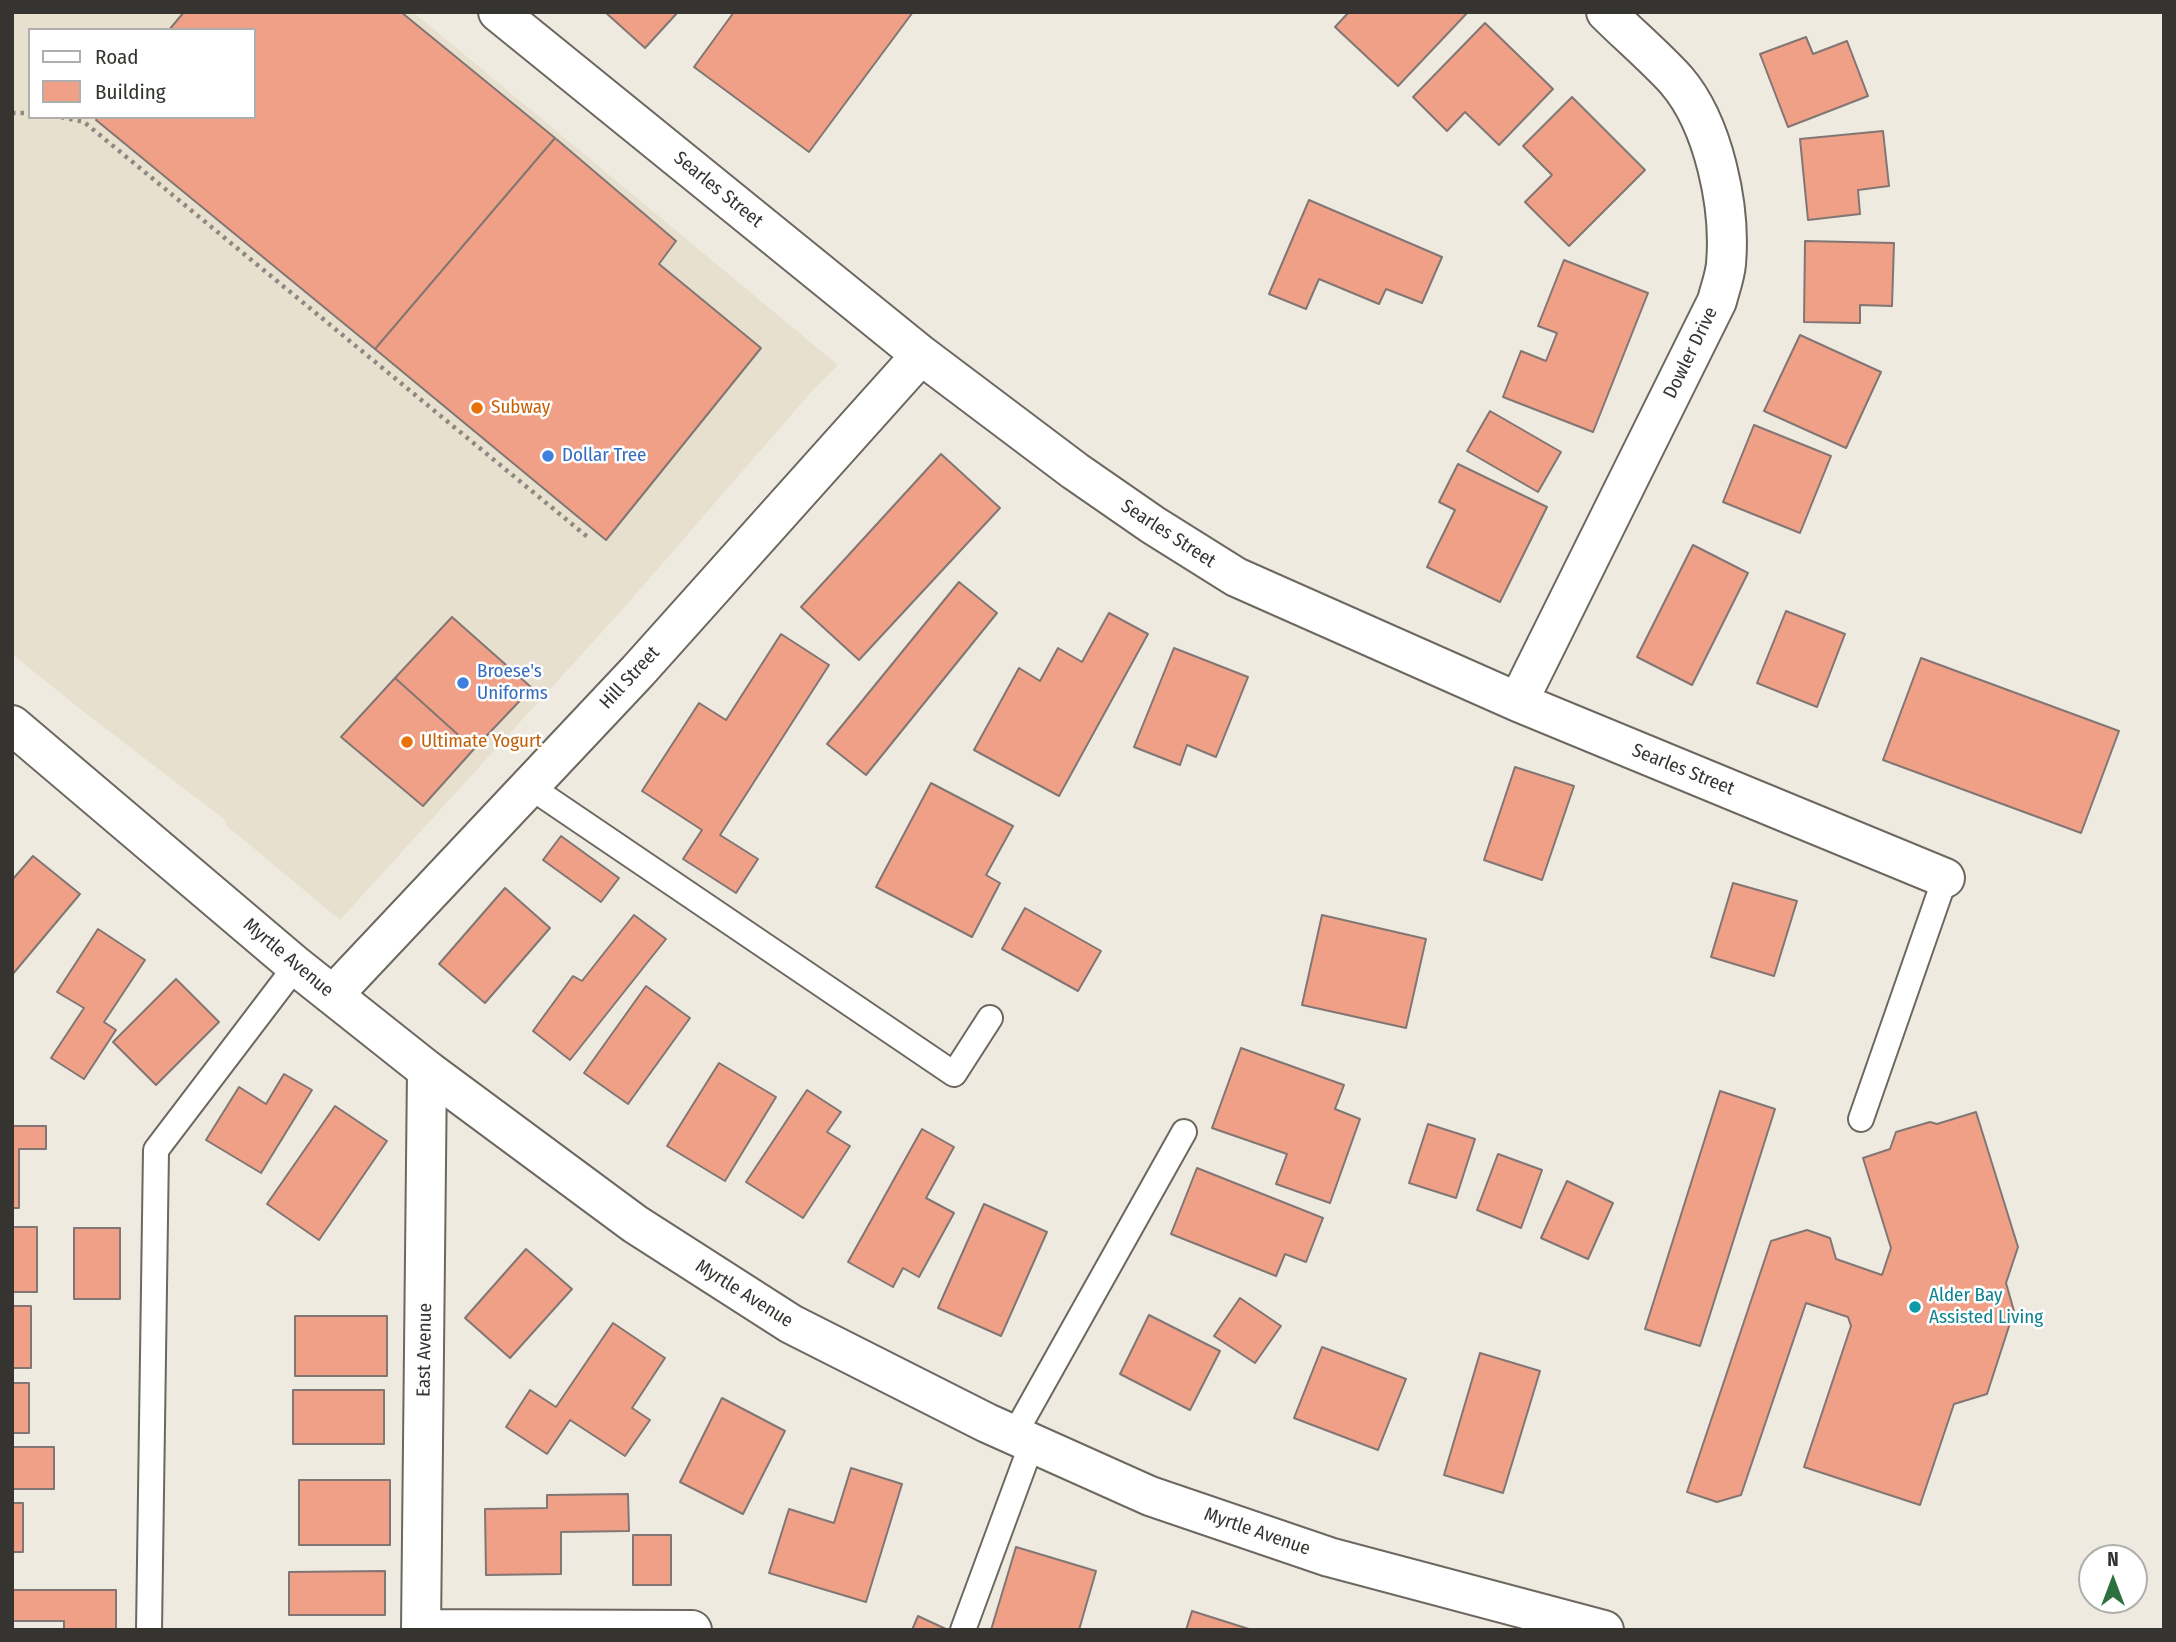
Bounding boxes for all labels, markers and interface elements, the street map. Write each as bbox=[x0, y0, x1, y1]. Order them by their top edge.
legend bbox=[28, 28, 256, 119]
text: Road bbox=[95, 44, 139, 70]
text: Building bbox=[95, 79, 166, 105]
street label: Searles Street bbox=[669, 147, 767, 233]
street label: Dowler Drive bbox=[1659, 303, 1723, 403]
place label: Subway bbox=[491, 397, 550, 419]
marker: Subway bbox=[469, 400, 485, 416]
place label: Dollar Tree bbox=[562, 445, 646, 467]
marker: Dollar Tree bbox=[540, 448, 556, 464]
street label: Searles Street bbox=[1116, 495, 1220, 573]
street label: Hill Street bbox=[595, 642, 665, 714]
place label: Broese's Uniforms bbox=[477, 661, 548, 705]
marker: Broese's Uniforms bbox=[455, 675, 471, 691]
place label: Ultimate Yogurt bbox=[421, 731, 542, 753]
marker: Ultimate Yogurt bbox=[399, 734, 415, 750]
street label: Searles Street bbox=[1629, 739, 1737, 801]
street label: Myrtle Avenue bbox=[238, 914, 338, 1002]
street label: Myrtle Avenue bbox=[691, 1255, 797, 1333]
place label: Alder Bay Assisted Living bbox=[1929, 1285, 2043, 1329]
marker: Alder Bay Assisted Living bbox=[1907, 1299, 1923, 1315]
street label: East Avenue bbox=[413, 1303, 437, 1397]
street label: Myrtle Avenue bbox=[1201, 1503, 1313, 1561]
north arrow bbox=[2078, 1544, 2148, 1614]
text: N bbox=[2107, 1548, 2119, 1571]

